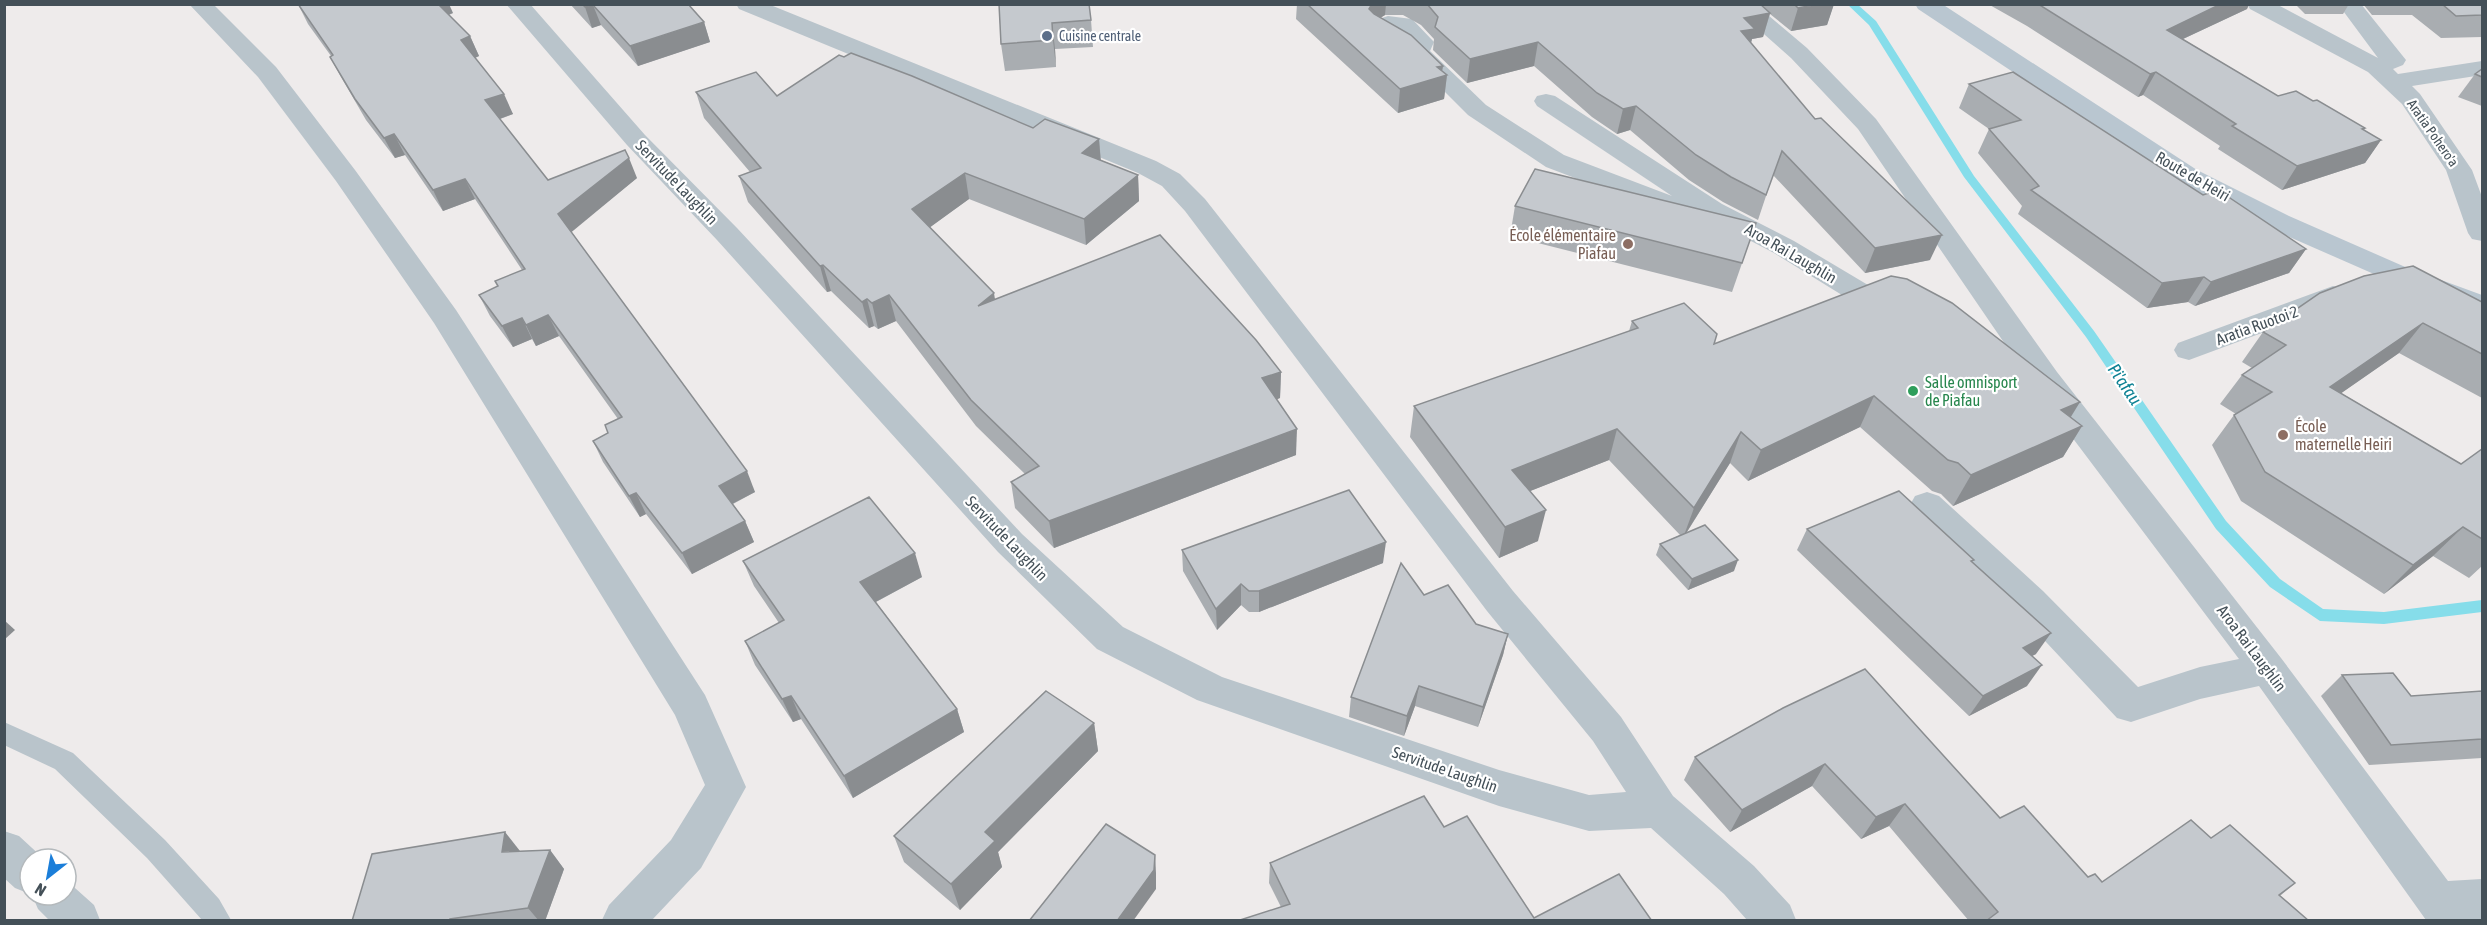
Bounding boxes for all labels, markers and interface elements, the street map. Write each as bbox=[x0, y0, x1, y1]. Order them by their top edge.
place label: Cuisine centrale bbox=[1059, 28, 1141, 44]
marker: Cuisine centrale bbox=[1040, 29, 1054, 43]
street label: Aratia Pohero'a bbox=[2404, 96, 2462, 170]
street label: Servitude Laughlin bbox=[632, 136, 722, 229]
street label: Route de Heiri bbox=[2153, 147, 2233, 205]
street label: Aroa Rai Laughlin bbox=[1742, 220, 1840, 287]
place label: École élémentaire Piafau bbox=[1509, 226, 1616, 262]
marker: École élémentaire Piafau bbox=[1621, 237, 1635, 251]
street label: Aratia Ruotoi 2 bbox=[2213, 302, 2301, 348]
water label: Pi'afau bbox=[2104, 359, 2147, 409]
place label: Salle omnisport de Piafau bbox=[1925, 373, 2018, 409]
marker: Salle omnisport de Piafau bbox=[1906, 384, 1920, 398]
place label: École maternelle Heiri bbox=[2295, 417, 2392, 453]
marker: École maternelle Heiri bbox=[2276, 428, 2290, 442]
street label: Servitude Laughlin bbox=[962, 492, 1052, 585]
street label: Aroa Rai Laughlin bbox=[2213, 602, 2290, 695]
street label: Servitude Laughlin bbox=[1390, 743, 1500, 796]
north arrow bbox=[18, 847, 78, 907]
text: N bbox=[32, 880, 49, 900]

